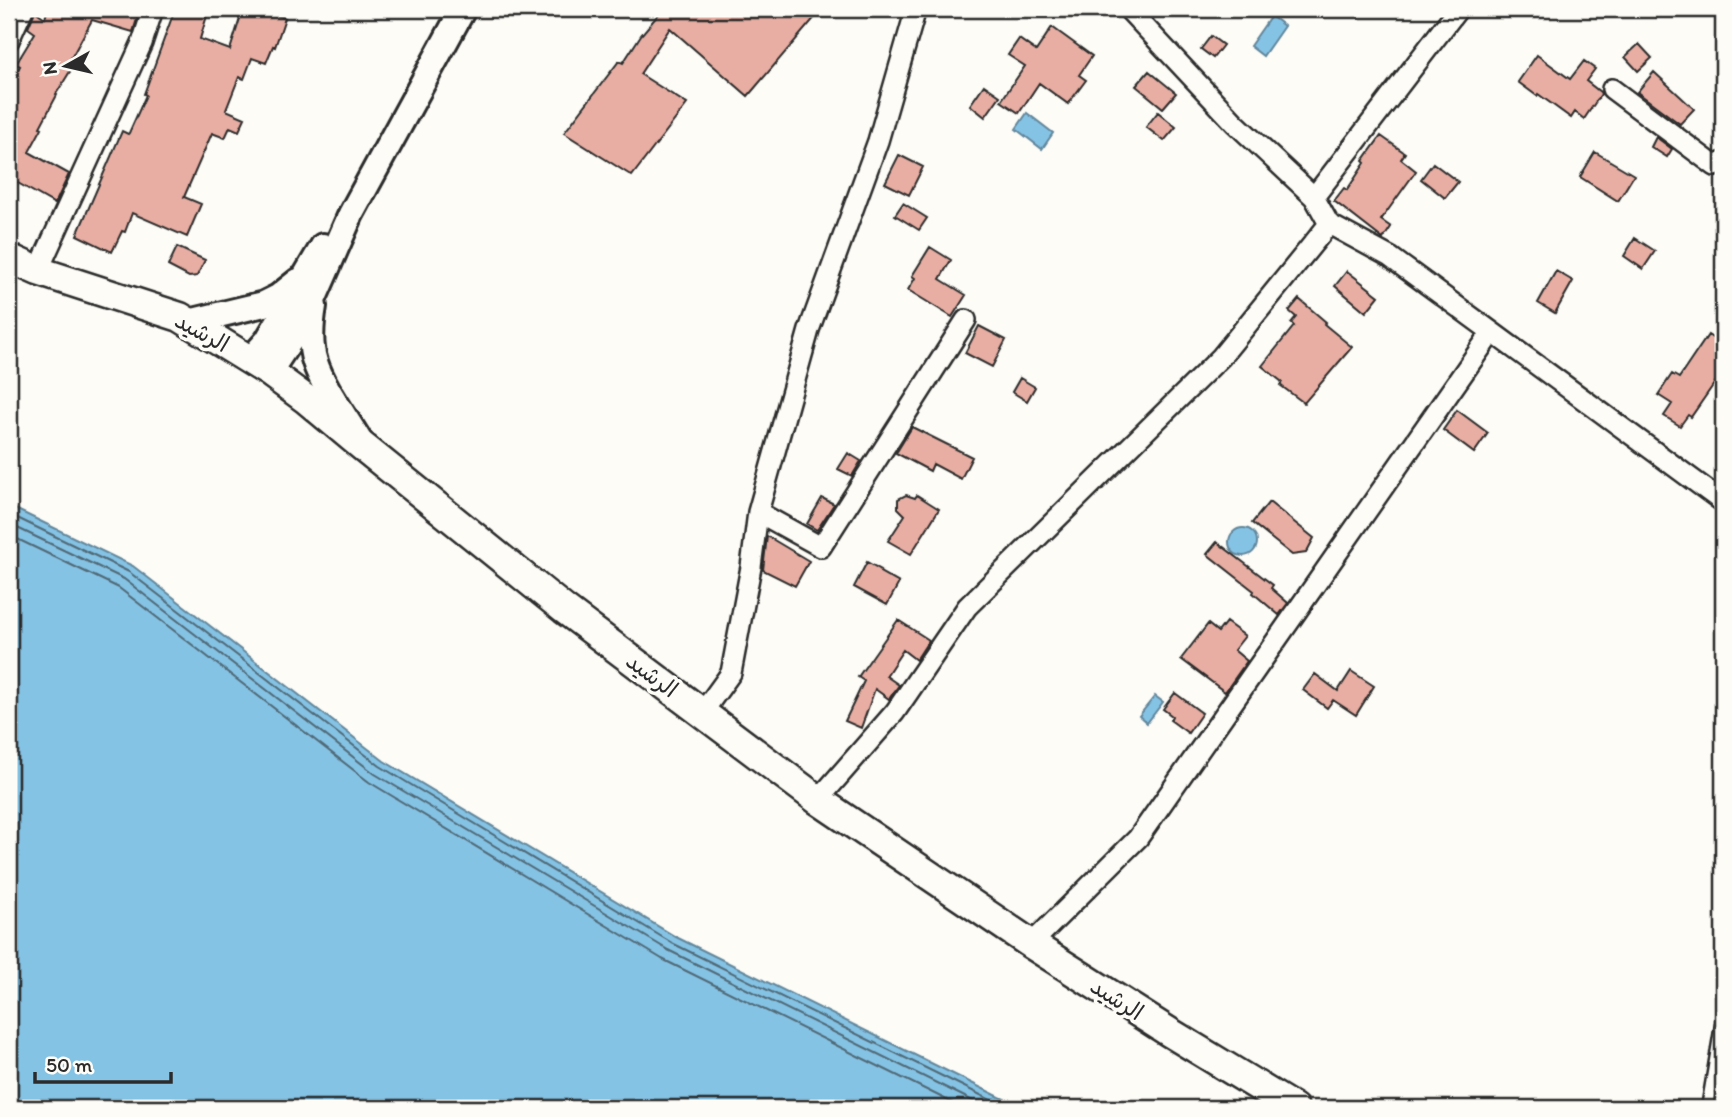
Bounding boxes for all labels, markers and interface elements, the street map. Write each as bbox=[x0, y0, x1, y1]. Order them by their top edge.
north arrow bbox=[32, 32, 102, 102]
text: N bbox=[37, 60, 62, 76]
street label: الرشيد bbox=[170, 306, 234, 358]
street label: الرشيد bbox=[621, 646, 683, 704]
street label: الرشيد bbox=[1085, 972, 1149, 1026]
scale bar bbox=[35, 1040, 172, 1084]
text: 50 m bbox=[46, 1052, 93, 1077]

